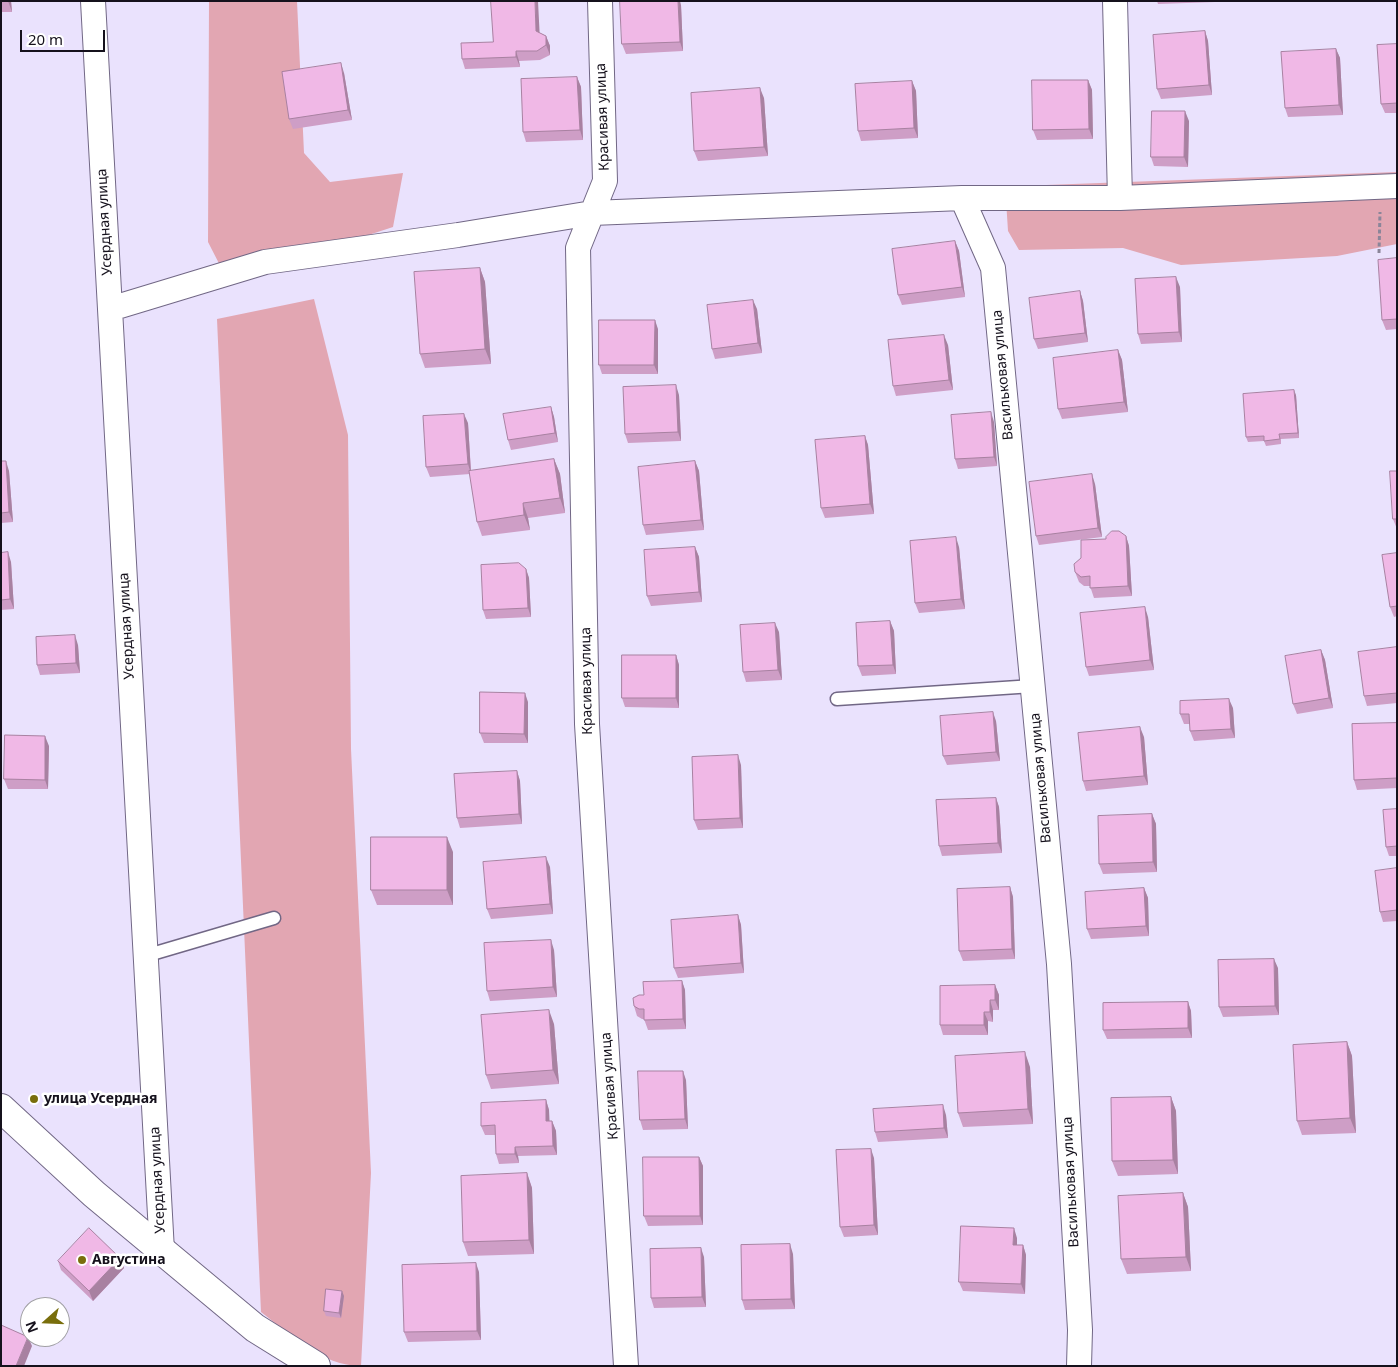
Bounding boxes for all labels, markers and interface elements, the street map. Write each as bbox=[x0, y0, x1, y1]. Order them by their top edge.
scale bar bbox=[22, 20, 108, 52]
text: 20 m bbox=[28, 29, 63, 49]
street label: Красивая улица bbox=[593, 63, 613, 171]
street label: Усердная улица bbox=[94, 168, 116, 276]
street label: Васильковая улица bbox=[989, 309, 1017, 441]
street label: Усердная улица bbox=[116, 572, 138, 680]
street label: Красивая улица bbox=[578, 627, 596, 735]
street label: Васильковая улица bbox=[1027, 712, 1055, 844]
street label: Красивая улица bbox=[598, 1032, 622, 1140]
place label: улица Усердная bbox=[44, 1091, 158, 1107]
marker: улица Усердная bbox=[28, 1093, 40, 1105]
street label: Васильковая улица bbox=[1059, 1116, 1083, 1248]
street label: Усердная улица bbox=[147, 1126, 169, 1234]
place label: Августина bbox=[92, 1252, 166, 1268]
marker: Августина bbox=[76, 1254, 88, 1266]
north arrow bbox=[20, 1297, 70, 1347]
text: N bbox=[21, 1318, 42, 1336]

